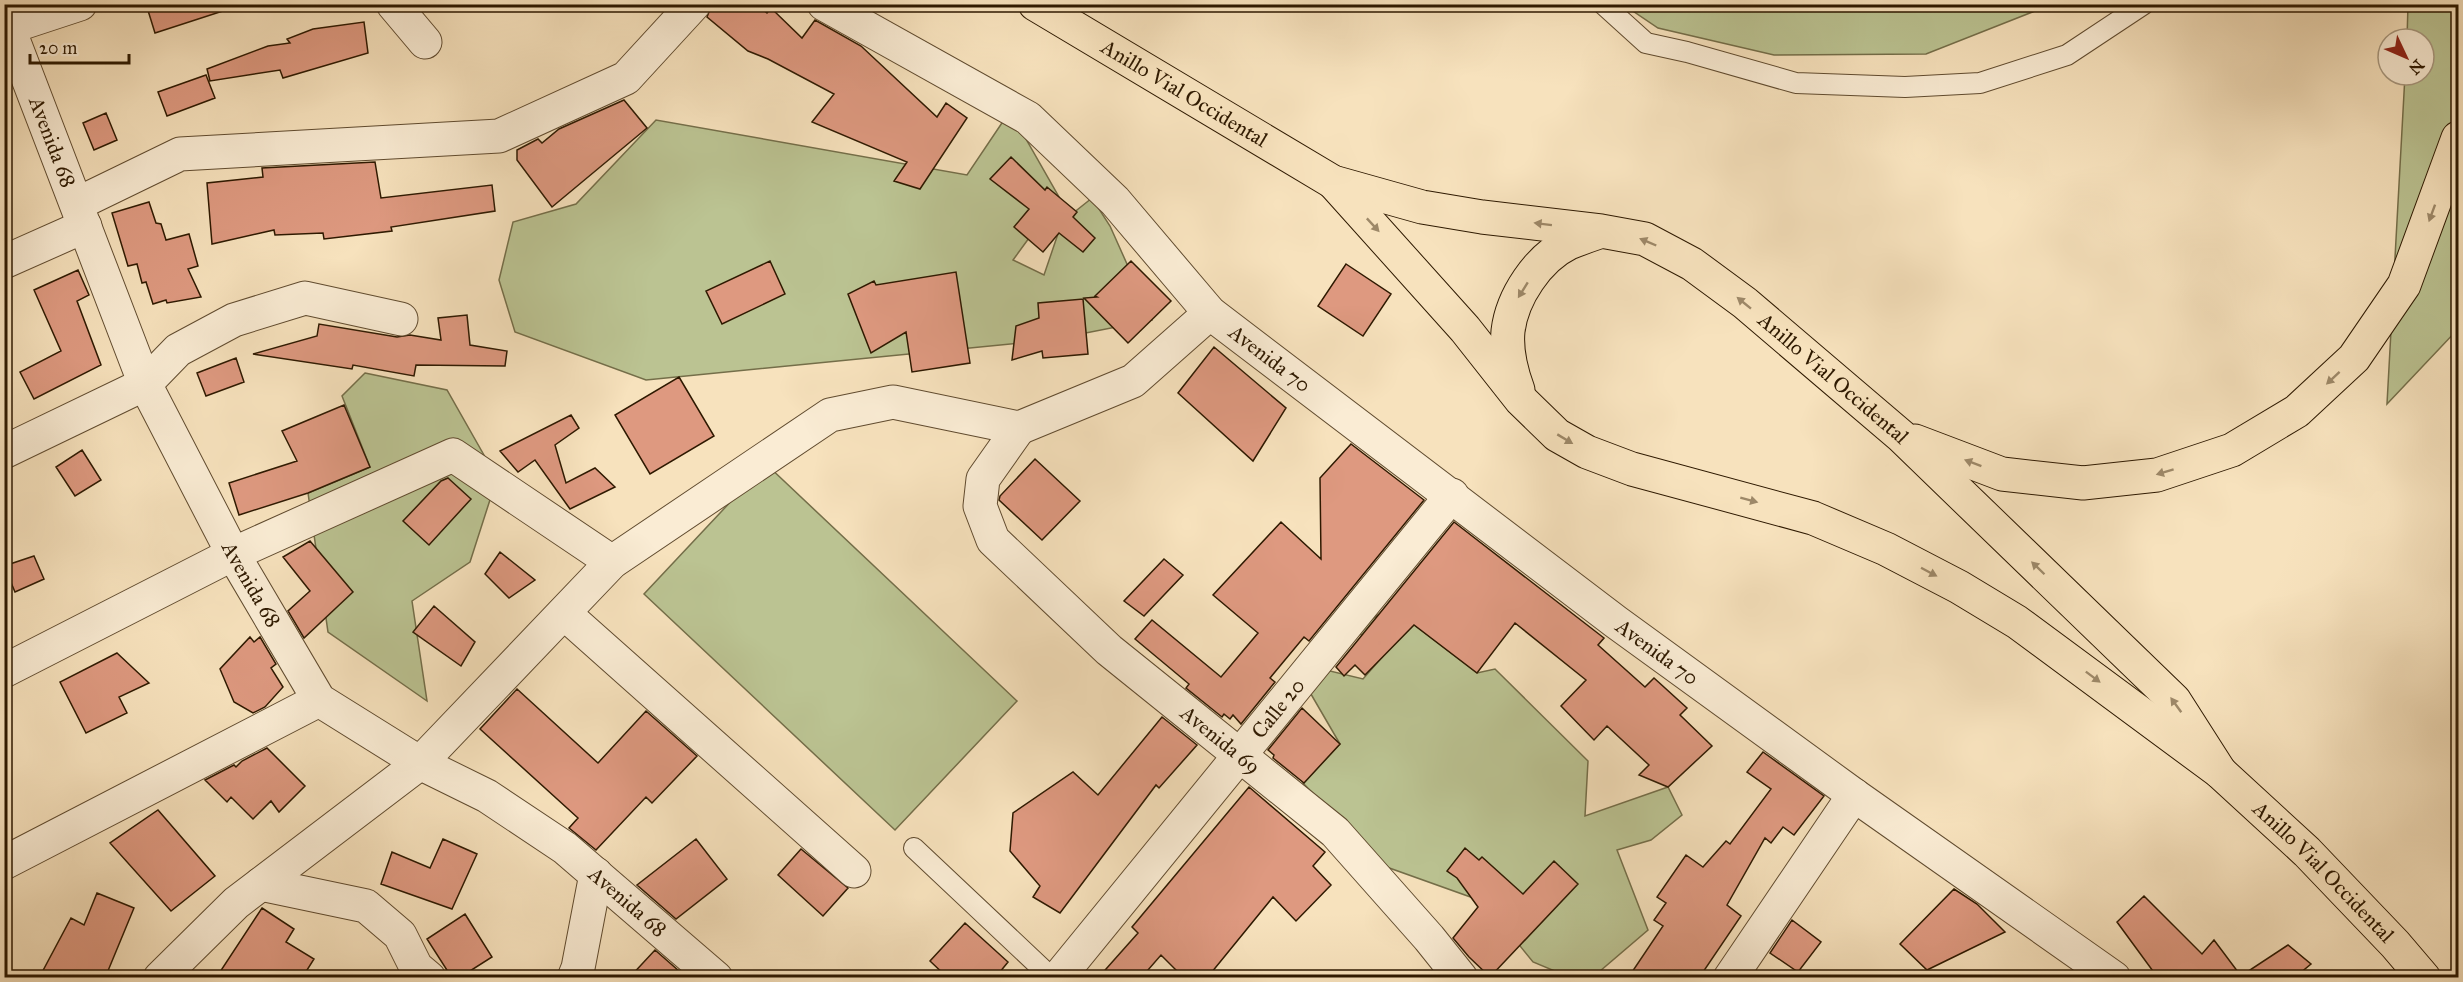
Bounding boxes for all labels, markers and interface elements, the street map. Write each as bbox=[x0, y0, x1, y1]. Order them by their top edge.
scale bar bbox=[30, 27, 129, 65]
north arrow bbox=[2376, 27, 2436, 87]
street label: Anillo Vial Occidental bbox=[1096, 33, 1273, 153]
text: 20 m bbox=[39, 37, 77, 59]
text: N bbox=[2405, 56, 2428, 79]
street label: Avenida 68 bbox=[23, 92, 81, 191]
one-way arrow bbox=[2427, 204, 2436, 222]
one-way arrow bbox=[1366, 217, 1379, 232]
one-way arrow bbox=[1533, 220, 1552, 229]
one-way arrow bbox=[1639, 237, 1657, 247]
one-way arrow bbox=[1518, 282, 1529, 298]
one-way arrow bbox=[1736, 296, 1752, 309]
street label: Anillo Vial Occidental bbox=[1752, 306, 1914, 450]
street label: Avenida 70 bbox=[1223, 318, 1316, 398]
one-way arrow bbox=[2325, 371, 2340, 385]
one-way arrow bbox=[1557, 433, 1573, 444]
one-way arrow bbox=[1964, 458, 1982, 468]
one-way arrow bbox=[2156, 468, 2174, 477]
one-way arrow bbox=[1740, 496, 1758, 505]
street label: Avenida 68 bbox=[216, 537, 286, 632]
one-way arrow bbox=[2031, 562, 2045, 576]
one-way arrow bbox=[1921, 567, 1938, 577]
street label: Avenida 70 bbox=[1610, 613, 1704, 691]
one-way arrow bbox=[2085, 671, 2101, 683]
street label: Calle 20 bbox=[1246, 673, 1310, 744]
one-way arrow bbox=[2171, 698, 2183, 713]
street label: Avenida 69 bbox=[1175, 699, 1266, 780]
street label: Anillo Vial Occidental bbox=[2247, 795, 2400, 948]
street label: Avenida 68 bbox=[582, 860, 672, 943]

